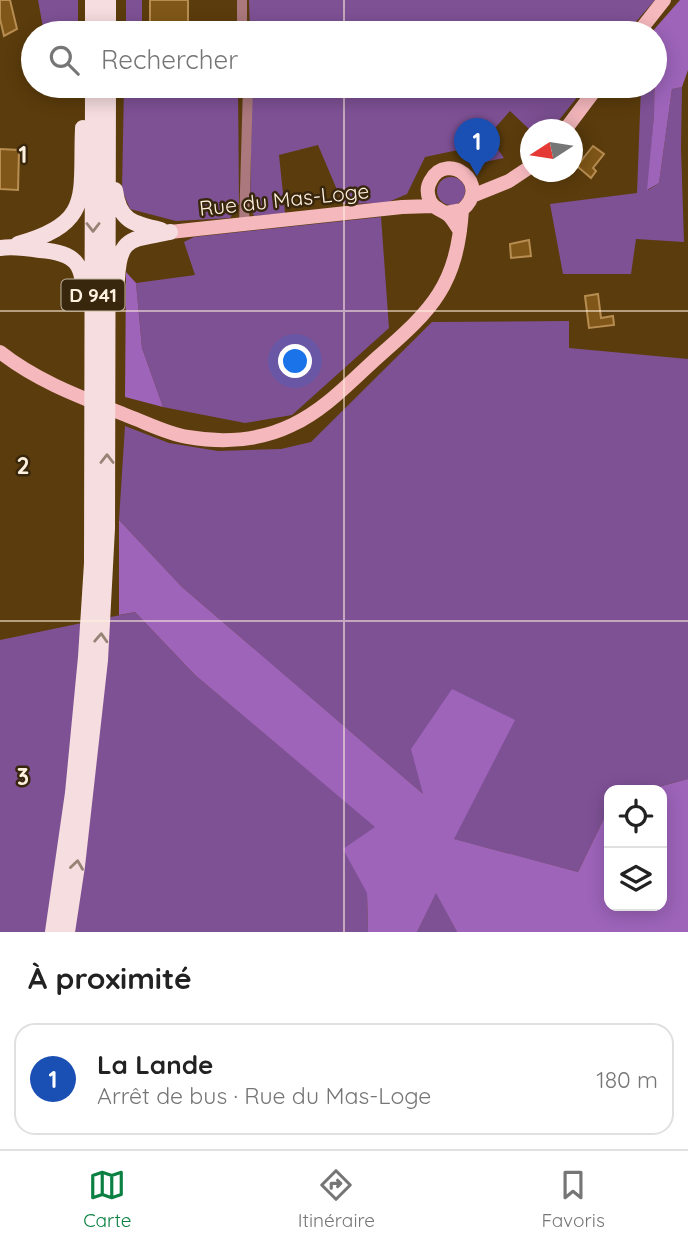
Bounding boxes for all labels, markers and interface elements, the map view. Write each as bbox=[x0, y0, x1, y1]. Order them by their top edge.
search box bbox=[21, 21, 667, 98]
icon: search bbox=[45, 41, 83, 79]
text: Rechercher bbox=[101, 43, 238, 76]
pin: 1 bbox=[454, 118, 500, 176]
north arrow bbox=[520, 119, 583, 182]
text: 1 bbox=[19, 140, 27, 169]
street label: Rue du Mas-Loge bbox=[198, 177, 370, 221]
one-way arrow bbox=[85, 223, 101, 233]
road number: D 941 bbox=[62, 280, 124, 310]
your location bbox=[278, 344, 312, 378]
text: 2 bbox=[16, 451, 30, 480]
one-way arrow bbox=[99, 454, 115, 464]
one-way arrow bbox=[93, 633, 108, 644]
text: 3 bbox=[17, 762, 29, 791]
map controls bbox=[604, 785, 667, 911]
button: locate bbox=[604, 785, 667, 848]
button: layers bbox=[604, 848, 667, 911]
one-way arrow bbox=[69, 859, 84, 870]
text: À proximité bbox=[28, 959, 192, 997]
text: La Lande bbox=[97, 1048, 213, 1081]
text: 1 bbox=[49, 1065, 57, 1094]
text: 180 m bbox=[596, 1065, 658, 1094]
text: Arrêt de bus · Rue du Mas-Loge bbox=[97, 1081, 431, 1110]
tab: Carte bbox=[83, 1166, 131, 1232]
tab: Itinéraire bbox=[298, 1166, 375, 1232]
tab: Favoris bbox=[541, 1166, 605, 1232]

